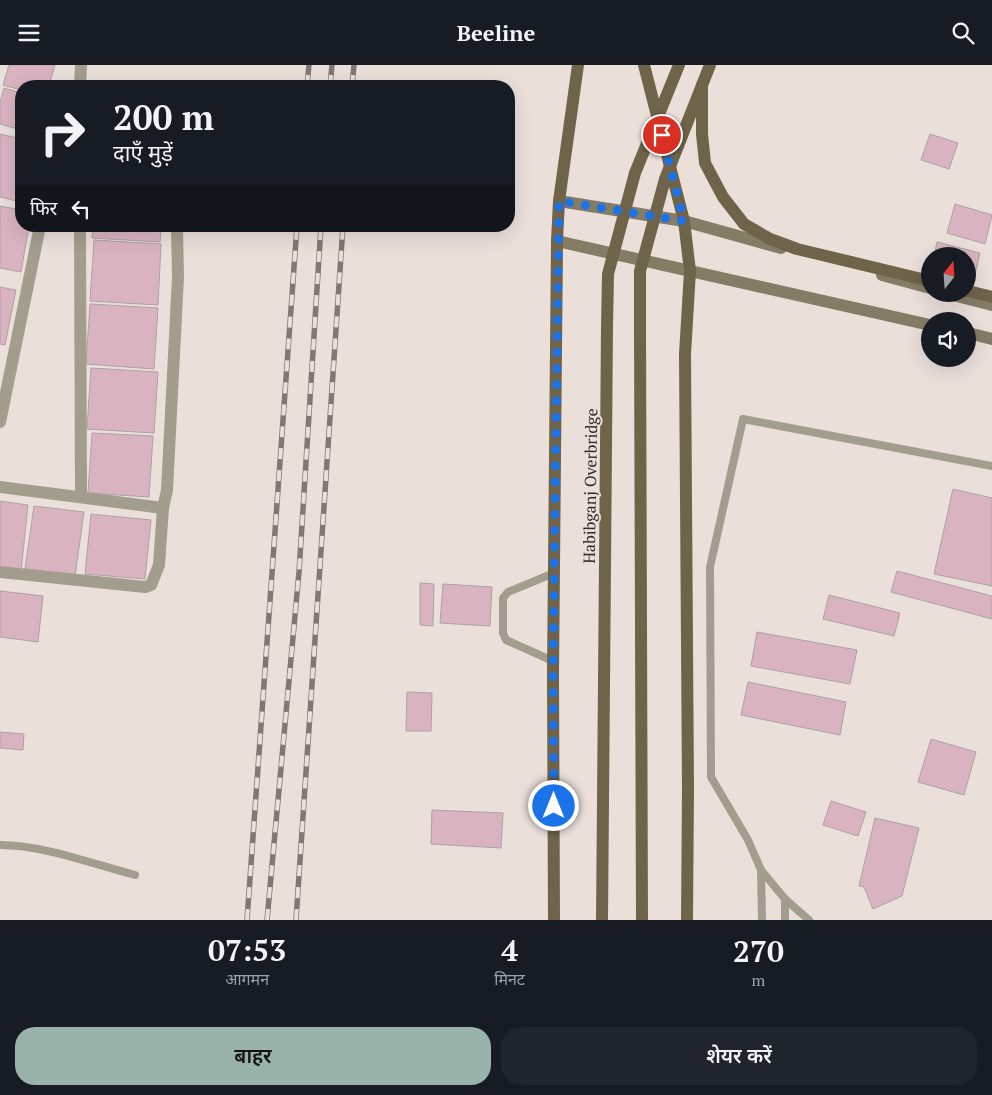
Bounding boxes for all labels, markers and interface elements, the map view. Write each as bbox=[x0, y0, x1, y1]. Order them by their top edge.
text: Beeline bbox=[457, 18, 535, 47]
icon: menu bbox=[15, 19, 43, 47]
icon: search bbox=[949, 19, 977, 47]
text: 200 m bbox=[113, 94, 214, 140]
icon: right bbox=[30, 100, 95, 165]
pin bbox=[641, 114, 683, 156]
icon: arrive bbox=[648, 121, 676, 149]
text: दाएँ मुड़ें bbox=[113, 138, 173, 167]
text: फिर bbox=[30, 195, 57, 220]
icon: left bbox=[67, 195, 95, 223]
north arrow bbox=[921, 247, 976, 303]
map controls bbox=[921, 247, 976, 367]
button: sound bbox=[921, 312, 976, 367]
street label: Habibganj Overbridge bbox=[578, 408, 602, 564]
position arrow bbox=[527, 779, 579, 831]
text: 07:53 bbox=[208, 930, 286, 970]
text: 4 bbox=[501, 930, 518, 970]
text: 270 bbox=[733, 931, 784, 971]
text: आगमन bbox=[225, 968, 269, 990]
text: मिनट bbox=[494, 968, 525, 990]
text: m bbox=[752, 969, 765, 991]
button: बाहर bbox=[15, 1027, 491, 1085]
button: शेयर करें bbox=[501, 1027, 977, 1085]

